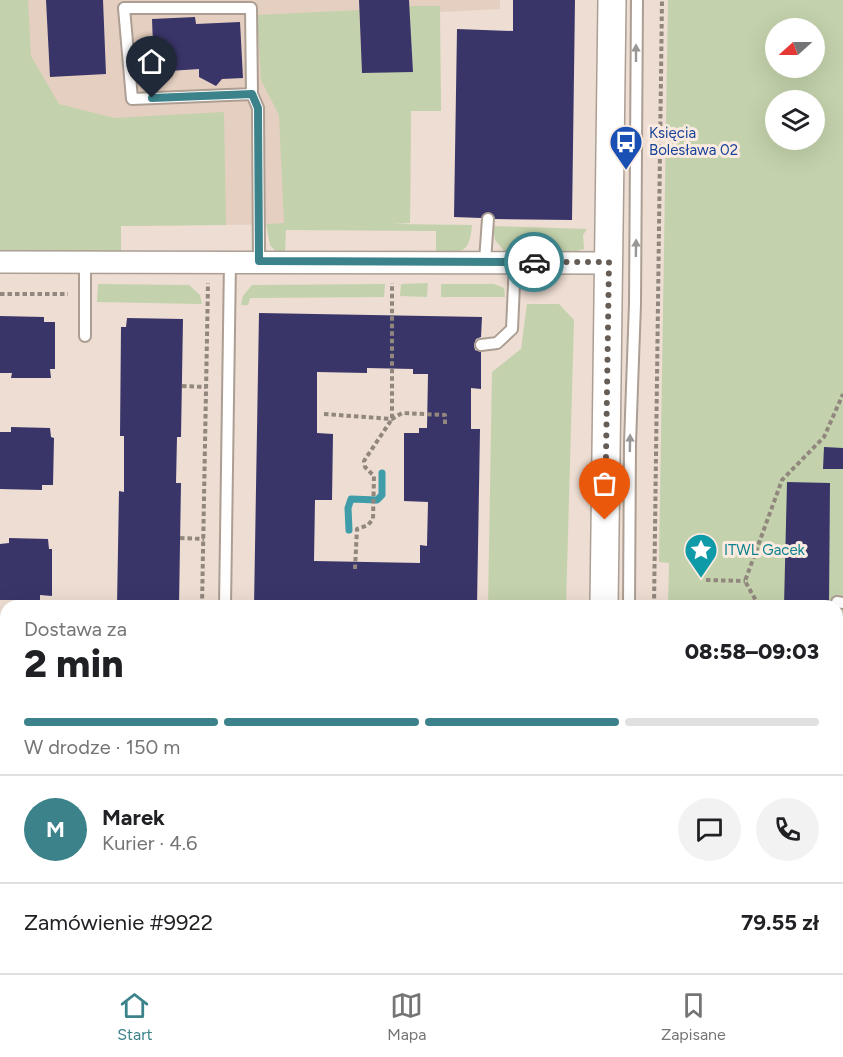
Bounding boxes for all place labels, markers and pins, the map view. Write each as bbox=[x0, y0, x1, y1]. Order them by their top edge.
pin bbox=[126, 36, 177, 98]
bus stop icon: Księcia Bolesława 02 bbox=[608, 124, 644, 171]
place label: Księcia Bolesława 02 bbox=[649, 124, 738, 159]
pin bbox=[579, 458, 630, 520]
place icon: ITWL Gacek bbox=[683, 532, 719, 579]
place label: ITWL Gacek bbox=[724, 541, 806, 559]

